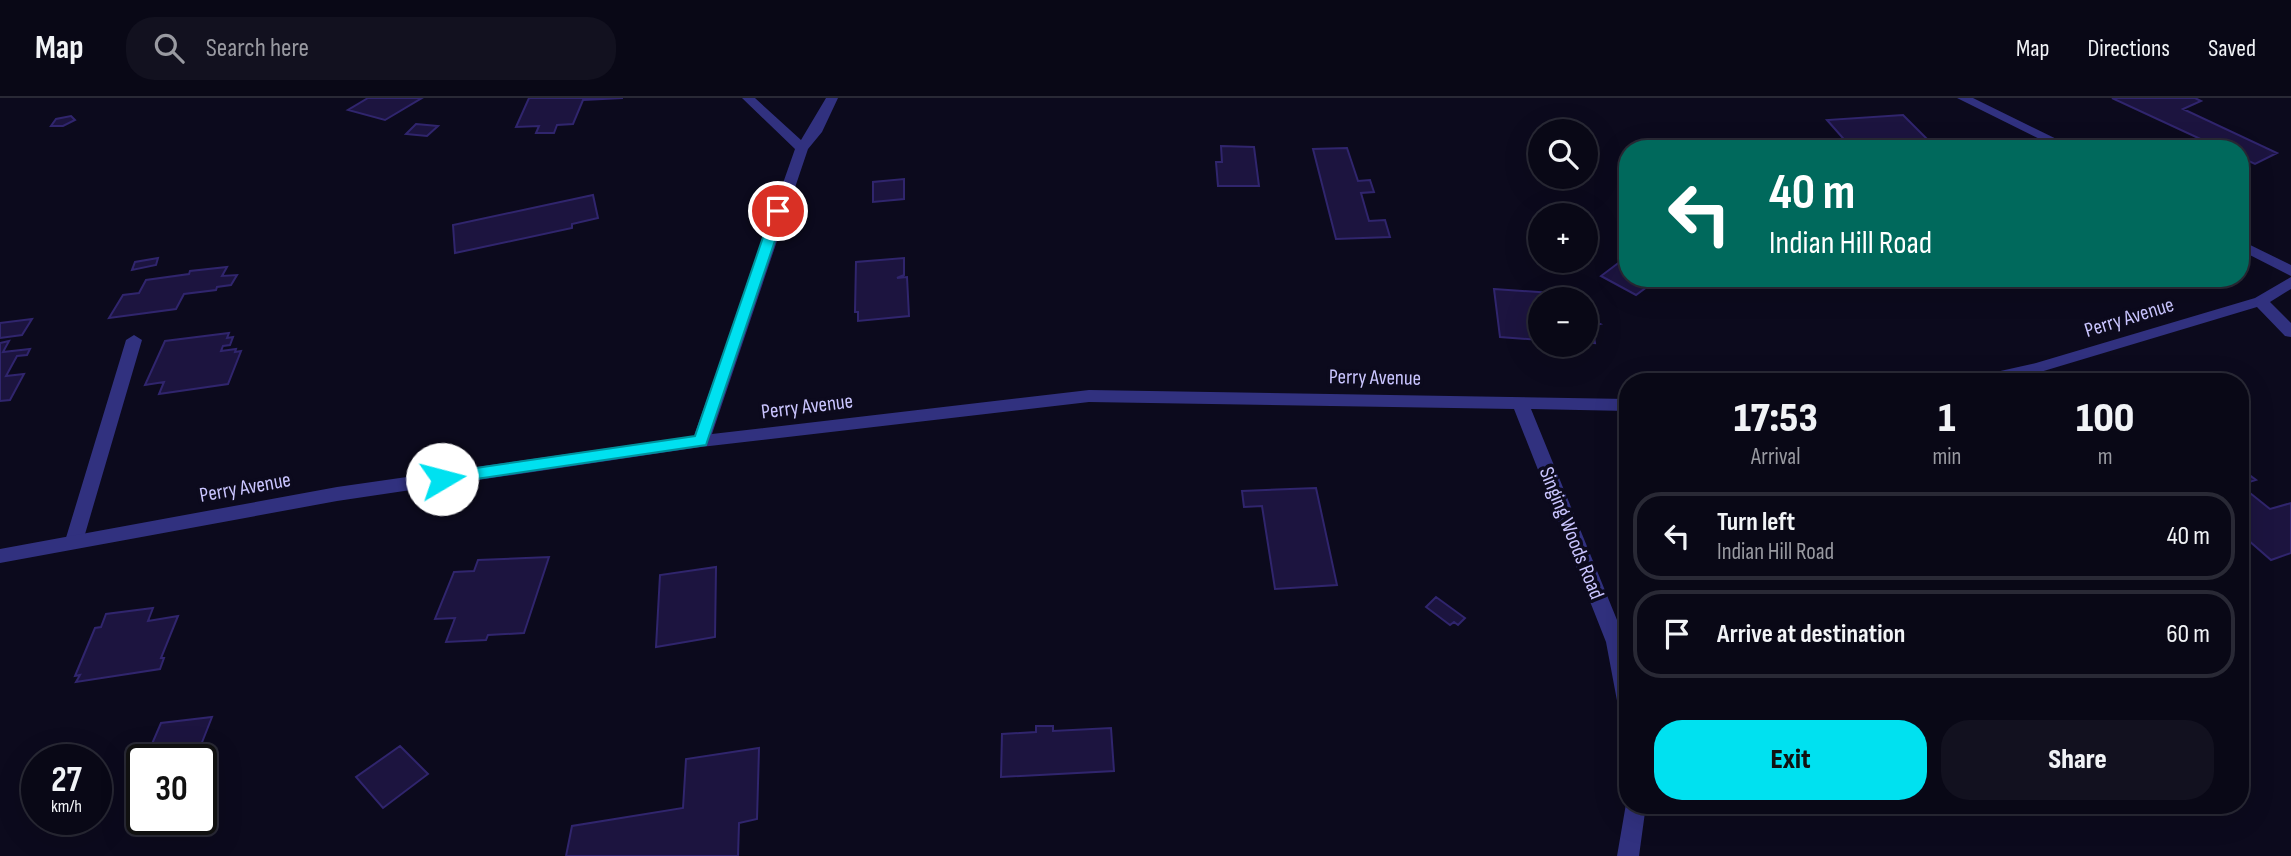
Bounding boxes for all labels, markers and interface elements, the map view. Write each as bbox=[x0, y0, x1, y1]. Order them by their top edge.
search box bbox=[126, 17, 616, 80]
text: Map bbox=[35, 28, 84, 68]
icon: search bbox=[150, 29, 188, 67]
text: Search here bbox=[206, 33, 309, 64]
text: Map bbox=[2016, 34, 2049, 63]
text: Directions bbox=[2087, 34, 2170, 63]
text: Saved bbox=[2208, 34, 2256, 63]
map controls bbox=[1528, 119, 1598, 357]
button: search bbox=[1528, 119, 1598, 189]
text: 40 m bbox=[1769, 164, 1855, 223]
icon: left bbox=[1654, 168, 1745, 259]
pin bbox=[748, 181, 808, 241]
icon: arrive bbox=[759, 192, 797, 230]
button: + bbox=[1528, 203, 1598, 273]
text: Indian Hill Road bbox=[1769, 224, 1932, 263]
button: − bbox=[1528, 287, 1598, 357]
street label: Perry Avenue bbox=[2081, 292, 2177, 343]
street label: Perry Avenue bbox=[1329, 364, 1421, 391]
street label: Perry Avenue bbox=[760, 388, 854, 425]
text: 17:53 bbox=[1734, 393, 1818, 444]
text: 1 bbox=[1938, 393, 1956, 444]
text: 100 bbox=[2076, 393, 2134, 444]
position arrow bbox=[405, 442, 479, 516]
text: Arrival bbox=[1751, 443, 1800, 471]
text: min bbox=[1932, 443, 1961, 471]
text: m bbox=[2098, 443, 2113, 471]
street label: Singing Woods Road bbox=[1534, 463, 1609, 603]
street label: Perry Avenue bbox=[197, 467, 293, 508]
text: Turn left bbox=[1717, 507, 1795, 538]
icon: left bbox=[1658, 517, 1696, 555]
text: 40 m bbox=[2167, 521, 2210, 552]
text: Indian Hill Road bbox=[1717, 538, 1834, 566]
icon: arrive bbox=[1658, 615, 1696, 653]
text: Arrive at destination bbox=[1717, 619, 1905, 650]
text: 60 m bbox=[2166, 619, 2210, 650]
button: Exit bbox=[1654, 720, 1927, 800]
button: Share bbox=[1941, 720, 2214, 800]
speed limit sign: 30 bbox=[126, 744, 217, 835]
text: 27 bbox=[51, 759, 82, 802]
text: km/h bbox=[51, 796, 82, 817]

